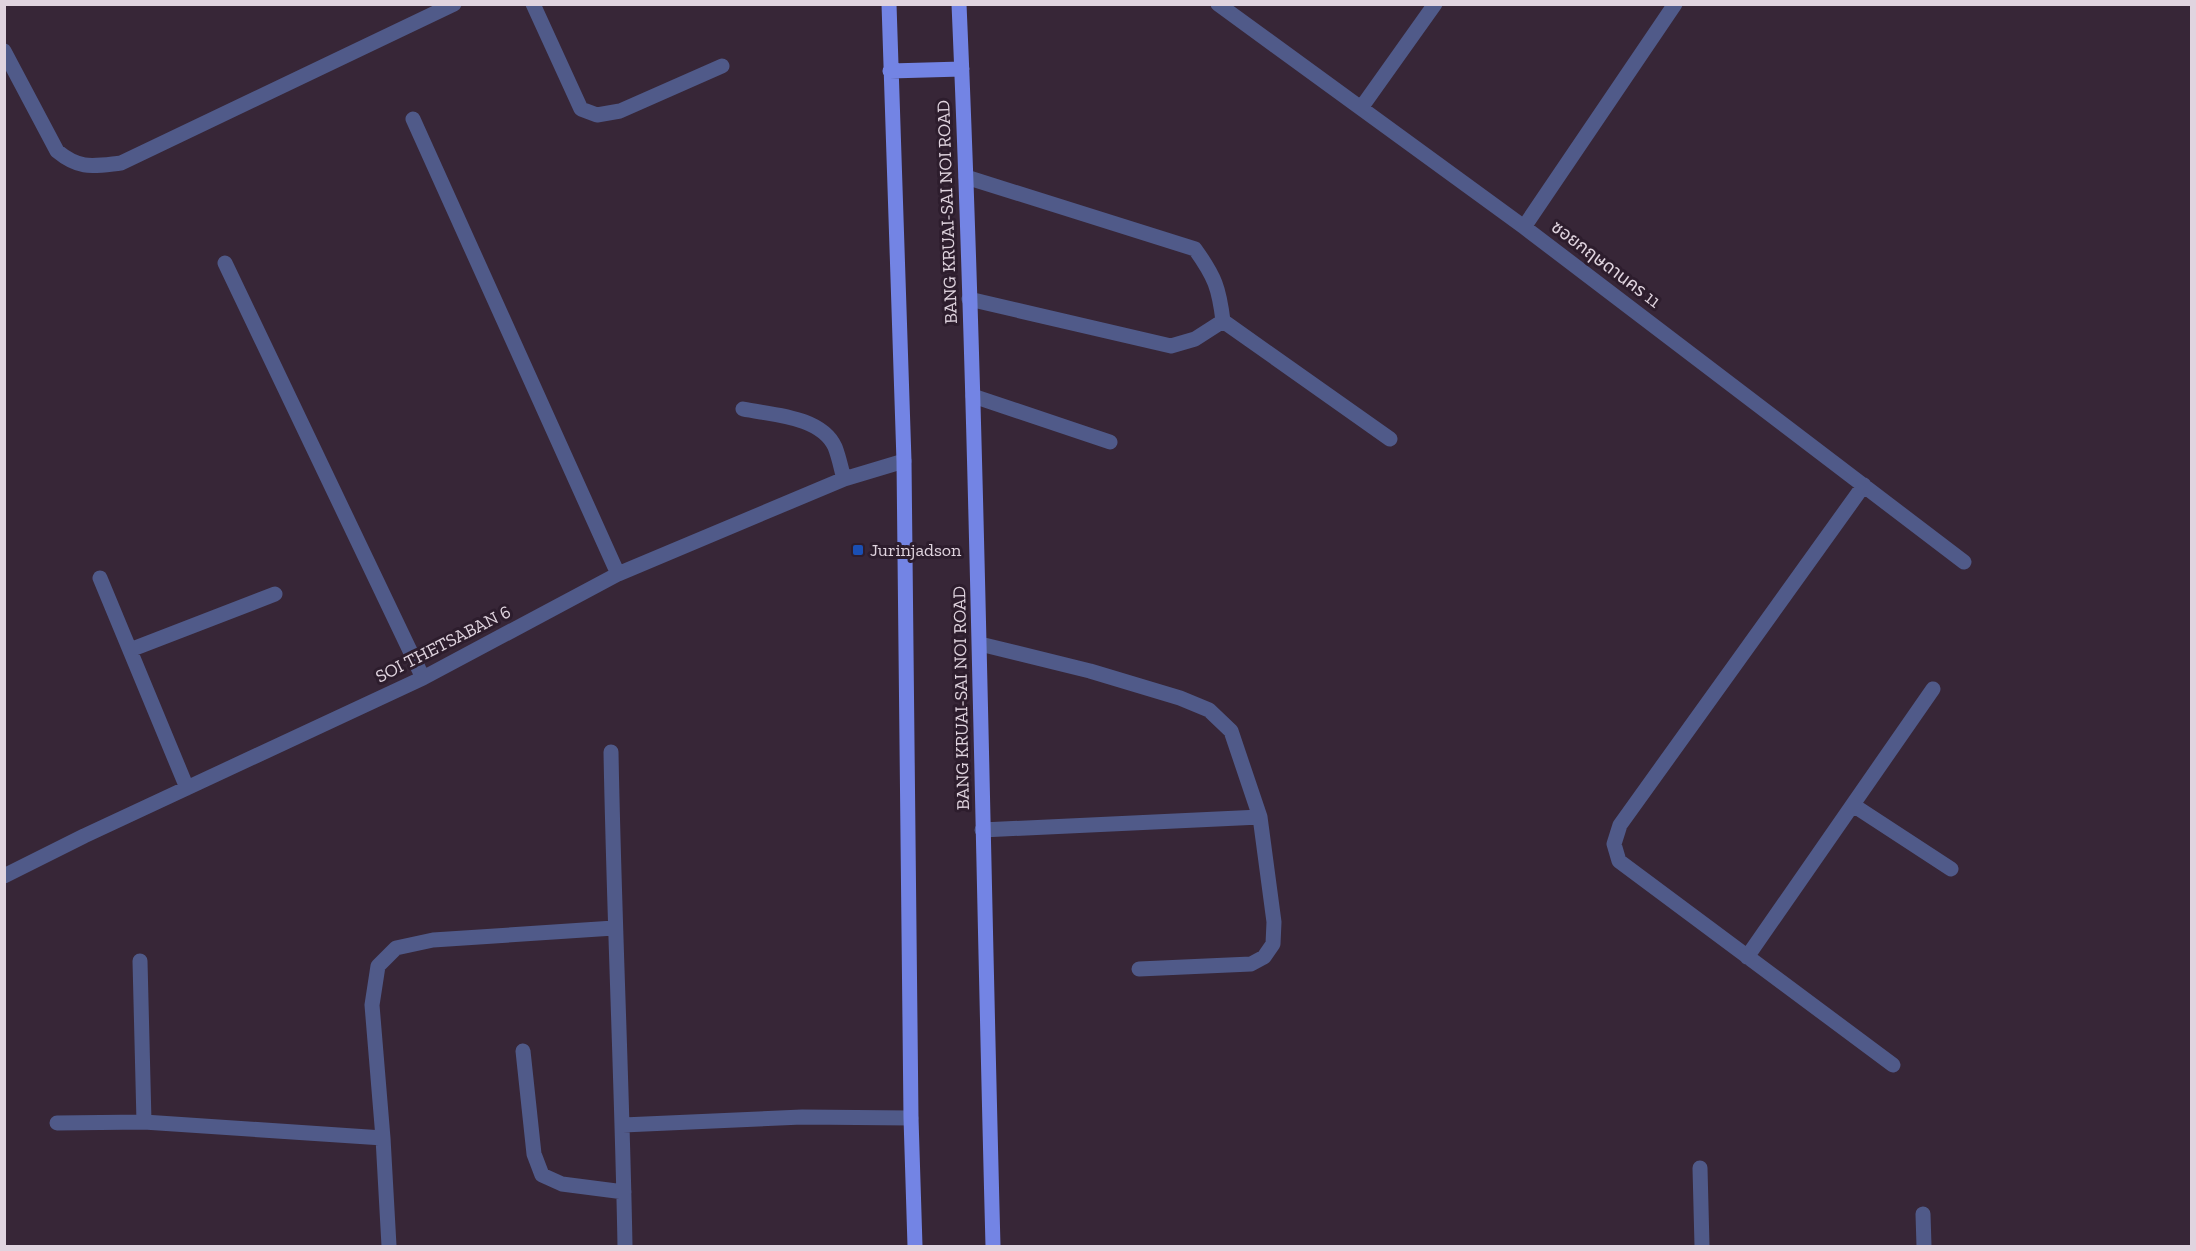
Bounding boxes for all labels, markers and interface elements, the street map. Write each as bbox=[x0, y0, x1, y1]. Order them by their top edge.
street label: BANG KRUAI-SAI NOI ROAD bbox=[932, 100, 962, 324]
street label: ซอยกฤษดานคร 11 bbox=[1547, 216, 1665, 312]
place label: Jurinjadson bbox=[870, 539, 962, 561]
marker: Jurinjadson bbox=[851, 543, 865, 557]
street label: BANG KRUAI-SAI NOI ROAD bbox=[948, 586, 974, 810]
street label: SOI THETSABAN 6 bbox=[372, 600, 514, 688]

